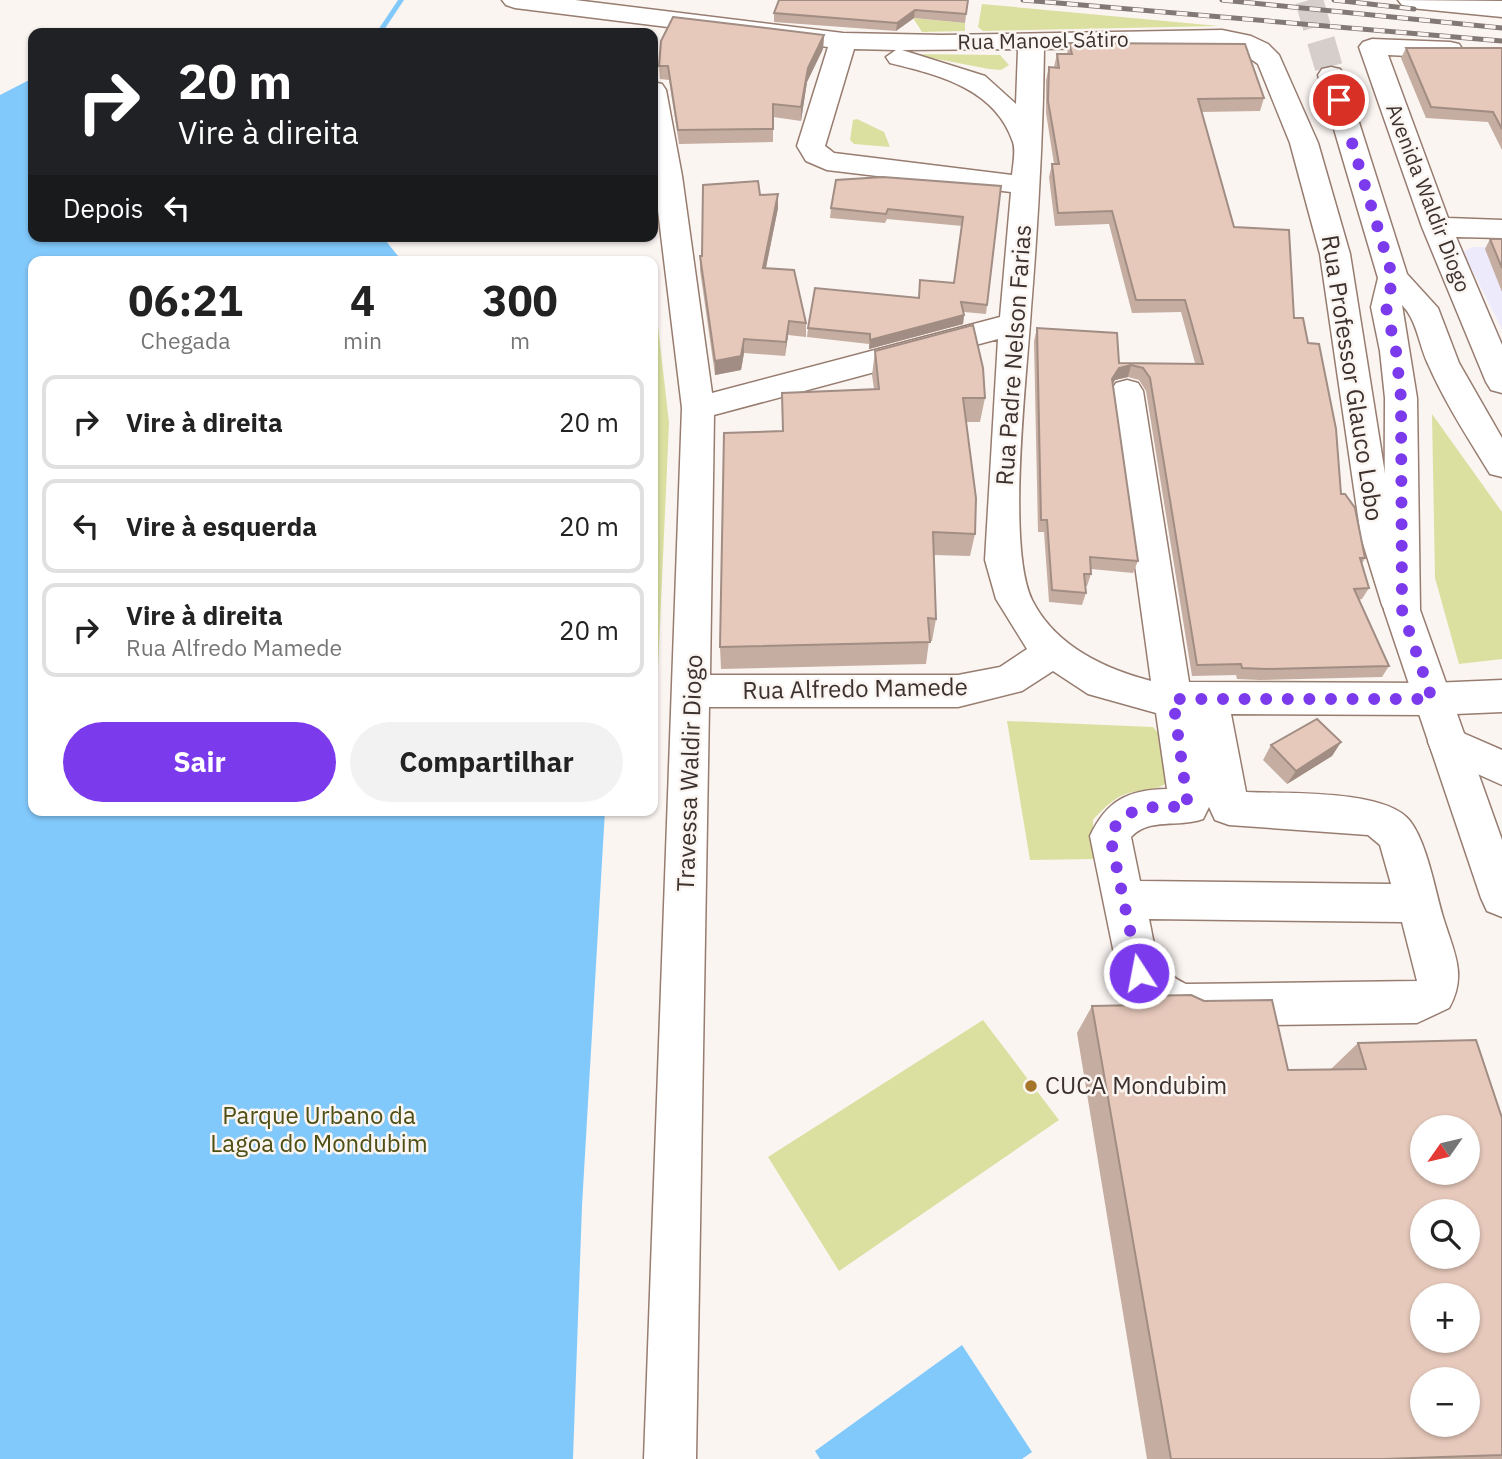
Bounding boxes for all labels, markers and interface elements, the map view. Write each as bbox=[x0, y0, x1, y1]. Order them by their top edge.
street label: Rua Manoel Sátiro bbox=[957, 25, 1129, 55]
text: 20 m bbox=[178, 49, 292, 112]
icon: right bbox=[63, 56, 154, 147]
pin bbox=[1309, 70, 1369, 130]
icon: arrive bbox=[1320, 81, 1358, 119]
street label: Avenida Waldir Diogo bbox=[1380, 99, 1478, 296]
text: Vire à direita bbox=[178, 111, 359, 153]
icon: left bbox=[158, 189, 196, 227]
text: Depois bbox=[63, 191, 144, 225]
street label: Rua Padre Nelson Farias bbox=[988, 223, 1038, 487]
street label: Rua Professor Glauco Lobo bbox=[1315, 233, 1391, 523]
text: 06:21 bbox=[128, 273, 243, 328]
text: 4 bbox=[350, 273, 375, 328]
text: 300 bbox=[482, 273, 558, 328]
text: Chegada bbox=[141, 325, 231, 355]
text: min bbox=[343, 325, 382, 355]
text: m bbox=[510, 325, 530, 355]
icon: right bbox=[67, 403, 105, 441]
text: Vire à direita bbox=[126, 405, 283, 439]
text: 20 m bbox=[559, 405, 619, 439]
icon: left bbox=[67, 507, 105, 545]
text: Vire à esquerda bbox=[126, 509, 317, 543]
text: 20 m bbox=[559, 509, 619, 543]
text: Vire à direita bbox=[126, 598, 283, 632]
icon: right bbox=[67, 611, 105, 649]
text: 20 m bbox=[559, 613, 619, 647]
text: Rua Alfredo Mamede bbox=[126, 632, 342, 662]
street label: Travessa Waldir Diogo bbox=[669, 654, 709, 892]
street label: Rua Alfredo Mamede bbox=[742, 670, 968, 706]
button: Sair bbox=[63, 722, 336, 802]
button: Compartilhar bbox=[350, 722, 623, 802]
position arrow bbox=[1102, 936, 1176, 1010]
place label: CUCA Mondubim bbox=[1045, 1069, 1227, 1101]
marker: CUCA Mondubim bbox=[1023, 1078, 1039, 1094]
park label: Parque Urbano da Lagoa do Mondubim bbox=[210, 1099, 428, 1159]
north arrow bbox=[1410, 1115, 1480, 1185]
map controls bbox=[1410, 1115, 1480, 1437]
button: search bbox=[1410, 1199, 1480, 1269]
button: + bbox=[1410, 1283, 1480, 1353]
button: − bbox=[1410, 1367, 1480, 1437]

